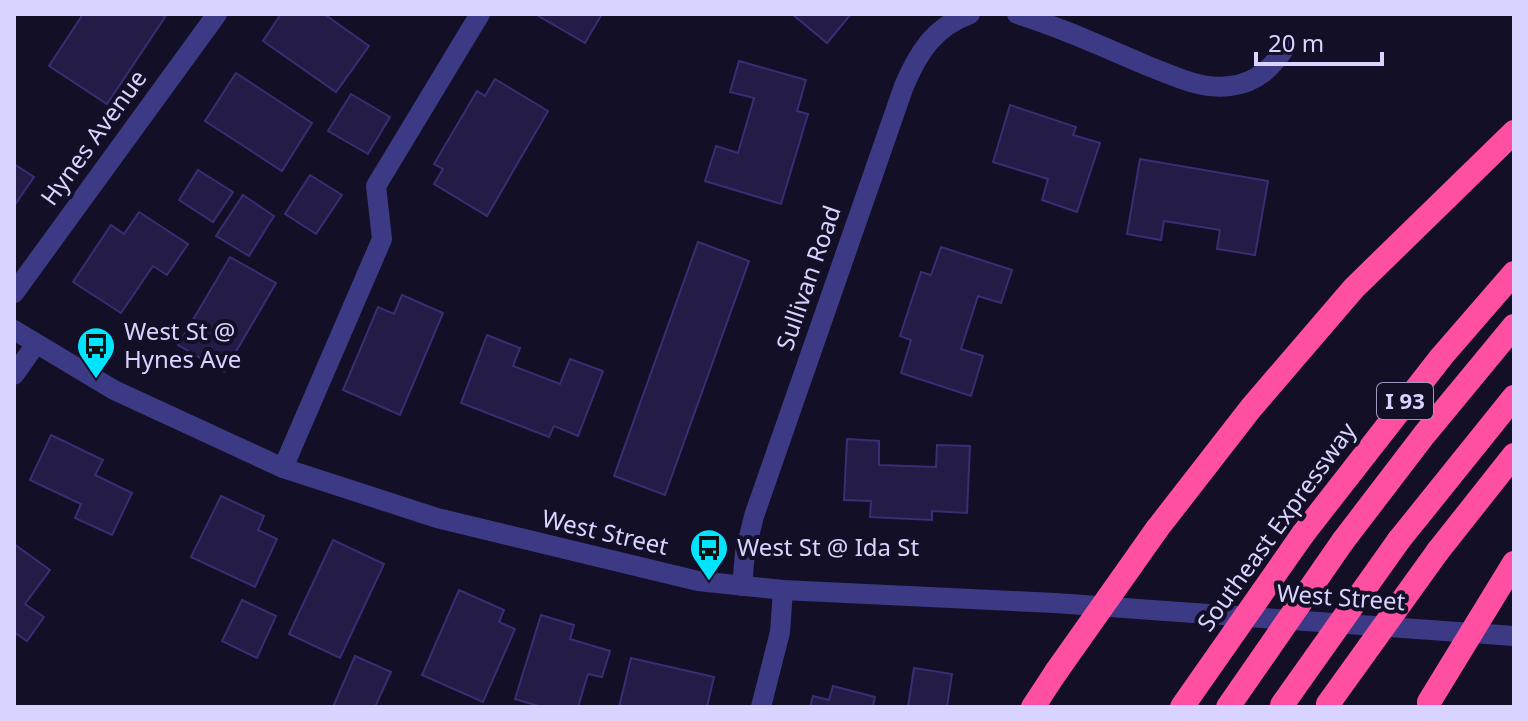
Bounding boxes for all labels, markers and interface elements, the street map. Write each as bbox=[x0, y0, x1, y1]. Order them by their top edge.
scale bar bbox=[1256, 16, 1382, 66]
text: 20 m bbox=[1268, 26, 1324, 59]
street label: Hynes Avenue bbox=[32, 63, 153, 212]
street label: Sullivan Road bbox=[767, 201, 848, 354]
place label: West St @ Hynes Ave bbox=[124, 314, 241, 375]
bus stop icon: West St @ Hynes Ave bbox=[75, 325, 117, 380]
road number: I 93 bbox=[1377, 383, 1433, 419]
street label: Southeast Expressway bbox=[1189, 414, 1363, 637]
street label: West Street bbox=[539, 501, 672, 562]
bus stop icon: West St @ Ida St bbox=[688, 527, 730, 582]
place label: West St @ Ida St bbox=[737, 530, 919, 563]
street label: West Street bbox=[1276, 576, 1407, 617]

